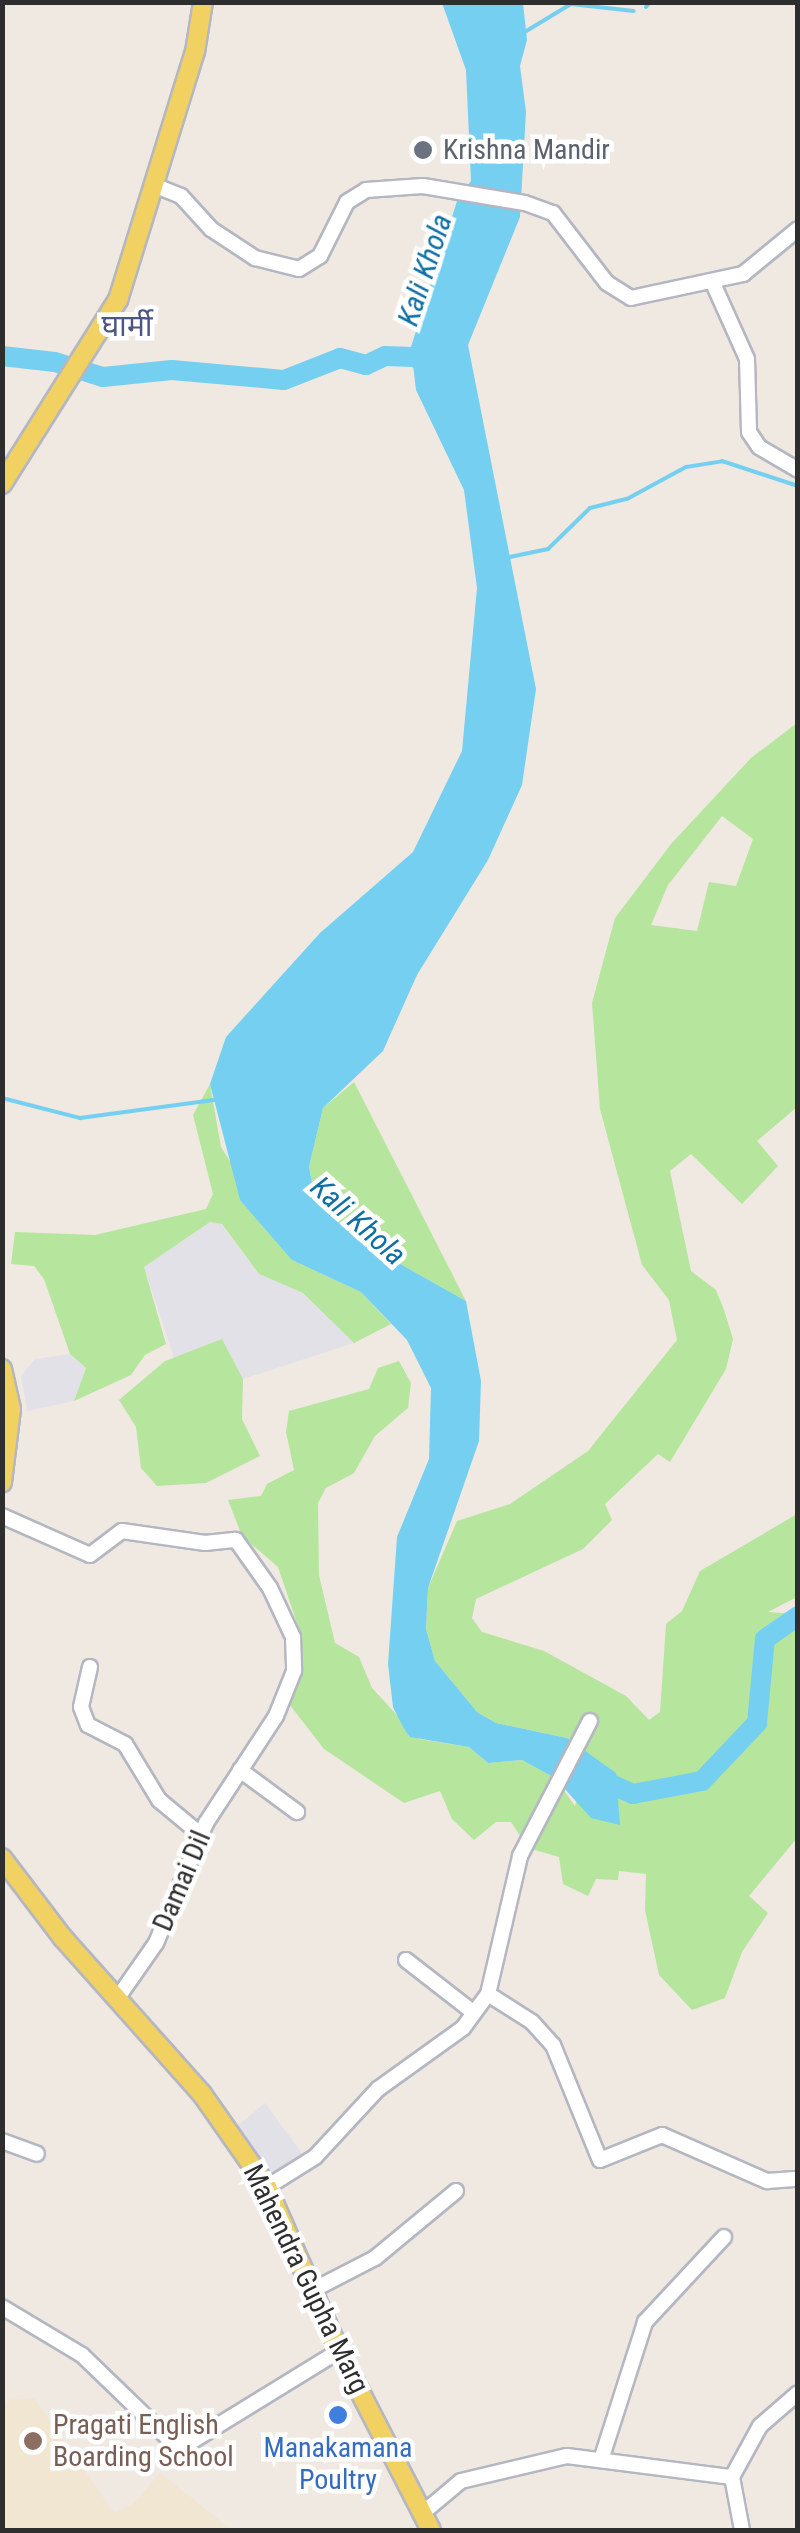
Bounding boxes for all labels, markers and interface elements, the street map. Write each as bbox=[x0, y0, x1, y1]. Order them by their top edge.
place label: Krishna Mandir bbox=[443, 133, 610, 167]
marker: Krishna Mandir bbox=[412, 139, 434, 161]
water label: Kali Khola bbox=[390, 210, 460, 330]
district label: घार्मी bbox=[101, 308, 153, 344]
water label: Kali Khola bbox=[303, 1169, 413, 1273]
street label: Damai Dil bbox=[146, 1826, 218, 1936]
street label: Mahendra Gupha Marg bbox=[236, 2159, 376, 2399]
marker: Manakamana Poultry bbox=[327, 2404, 349, 2426]
place label: Pragati English Boarding School bbox=[53, 2408, 234, 2474]
marker: Pragati English Boarding School bbox=[22, 2430, 44, 2452]
place label: Manakamana Poultry bbox=[263, 2431, 413, 2497]

